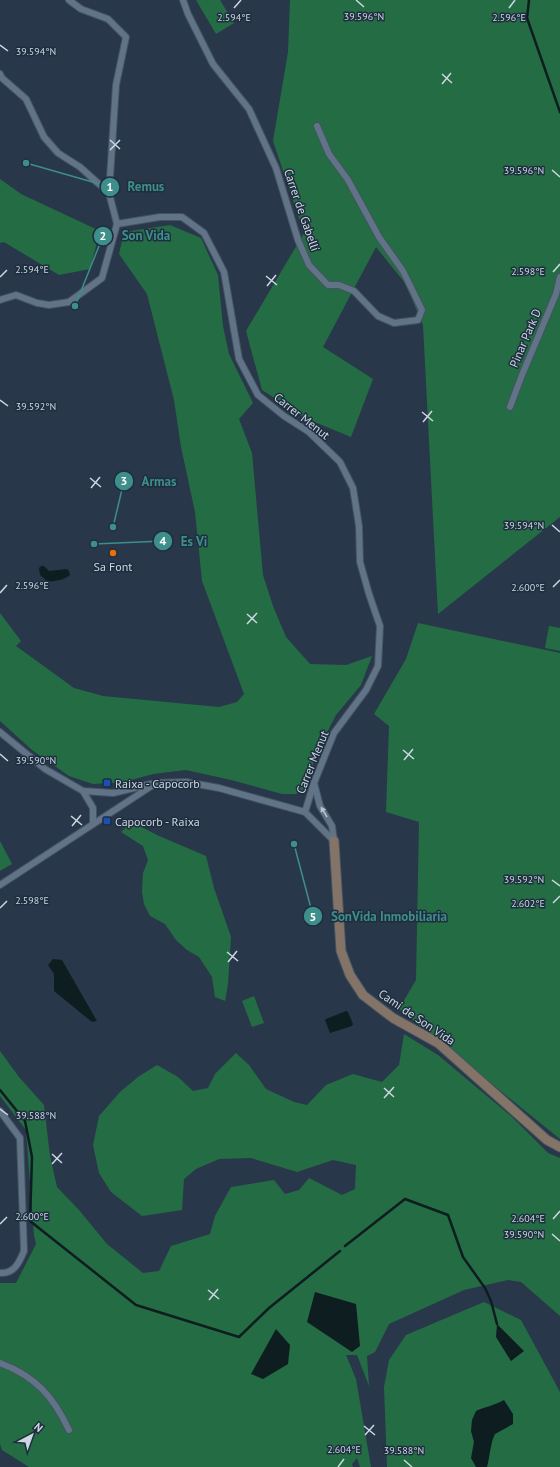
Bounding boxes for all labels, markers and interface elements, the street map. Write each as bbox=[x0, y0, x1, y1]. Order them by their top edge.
text: 39.596°N bbox=[344, 10, 384, 23]
text: 2.594°E bbox=[217, 11, 251, 24]
text: 2.596°E bbox=[492, 11, 526, 24]
text: 39.594°N bbox=[16, 45, 56, 58]
text: 39.596°N bbox=[504, 164, 544, 177]
street label: Carrer de Gabellí bbox=[281, 167, 323, 253]
callout: Remus bbox=[100, 174, 173, 199]
text: Remus bbox=[128, 178, 165, 195]
text: 1 bbox=[107, 179, 113, 194]
callout: Son Vida bbox=[93, 223, 178, 248]
text: Son Vida bbox=[122, 227, 170, 244]
text: 2 bbox=[100, 228, 106, 243]
text: 2.594°E bbox=[15, 263, 49, 276]
text: 2.598°E bbox=[511, 265, 545, 278]
street label: Pinar Park D bbox=[506, 306, 544, 370]
street label: Carrer Menut bbox=[271, 390, 333, 442]
text: 39.592°N bbox=[16, 400, 56, 413]
callout: Armas bbox=[114, 469, 185, 494]
text: 3 bbox=[121, 473, 127, 488]
text: Armas bbox=[142, 473, 177, 490]
text: 39.594°N bbox=[504, 519, 544, 532]
callout: Es Vi bbox=[153, 529, 216, 554]
text: 4 bbox=[160, 533, 167, 548]
text: Es Vi bbox=[181, 533, 207, 550]
marker: Sa Font bbox=[108, 548, 118, 558]
place label: Sa Font bbox=[94, 559, 132, 574]
text: 2.596°E bbox=[15, 579, 49, 592]
text: 2.600°E bbox=[511, 581, 545, 594]
street label: Carrer Menut bbox=[293, 728, 331, 796]
text: 39.590°N bbox=[16, 754, 56, 767]
place label: Raixa - Capocorb bbox=[115, 776, 200, 791]
marker: Raixa - Capocorb bbox=[102, 778, 112, 788]
one-way arrow bbox=[320, 806, 327, 818]
place label: Capocorb - Raixa bbox=[115, 814, 200, 829]
marker: Capocorb - Raixa bbox=[102, 816, 112, 826]
text: 39.592°N bbox=[504, 873, 544, 886]
text: 2.598°E bbox=[15, 894, 49, 907]
text: 2.602°E bbox=[511, 897, 545, 910]
callout: SonVida Inmobiliaria bbox=[303, 904, 455, 929]
text: SonVida Inmobiliaria bbox=[331, 908, 447, 925]
text: 5 bbox=[310, 909, 316, 924]
street label: Camí de Son Vida bbox=[376, 986, 458, 1048]
text: 39.588°N bbox=[16, 1109, 56, 1122]
text: 2.600°E bbox=[15, 1210, 49, 1223]
text: 2.604°E bbox=[511, 1212, 545, 1225]
text: 39.590°N bbox=[504, 1228, 544, 1241]
north arrow bbox=[12, 1415, 52, 1455]
text: N bbox=[31, 1420, 46, 1435]
text: 2.604°E bbox=[327, 1443, 361, 1456]
text: 39.588°N bbox=[384, 1444, 424, 1457]

